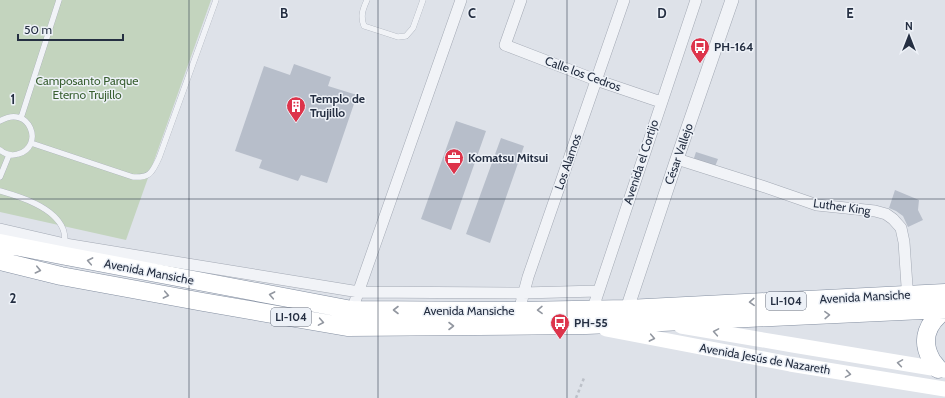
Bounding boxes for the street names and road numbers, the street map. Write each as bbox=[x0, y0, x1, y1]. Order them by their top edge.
street label: Calle los Cedros bbox=[543, 53, 623, 94]
street label: Avenida el Cortijo bbox=[620, 117, 661, 206]
street label: César Vallejo bbox=[661, 121, 696, 187]
street label: Los Alamos bbox=[551, 132, 584, 192]
street label: Luther King bbox=[812, 195, 873, 218]
street label: Avenida Mansiche bbox=[103, 255, 195, 288]
street label: Avenida Mansiche bbox=[819, 287, 911, 306]
road number: LI-104 bbox=[766, 292, 806, 310]
street label: Avenida Mansiche bbox=[423, 303, 515, 318]
road number: LI-104 bbox=[271, 308, 311, 326]
street label: Avenida Jesús de Nazareth bbox=[699, 340, 832, 377]

